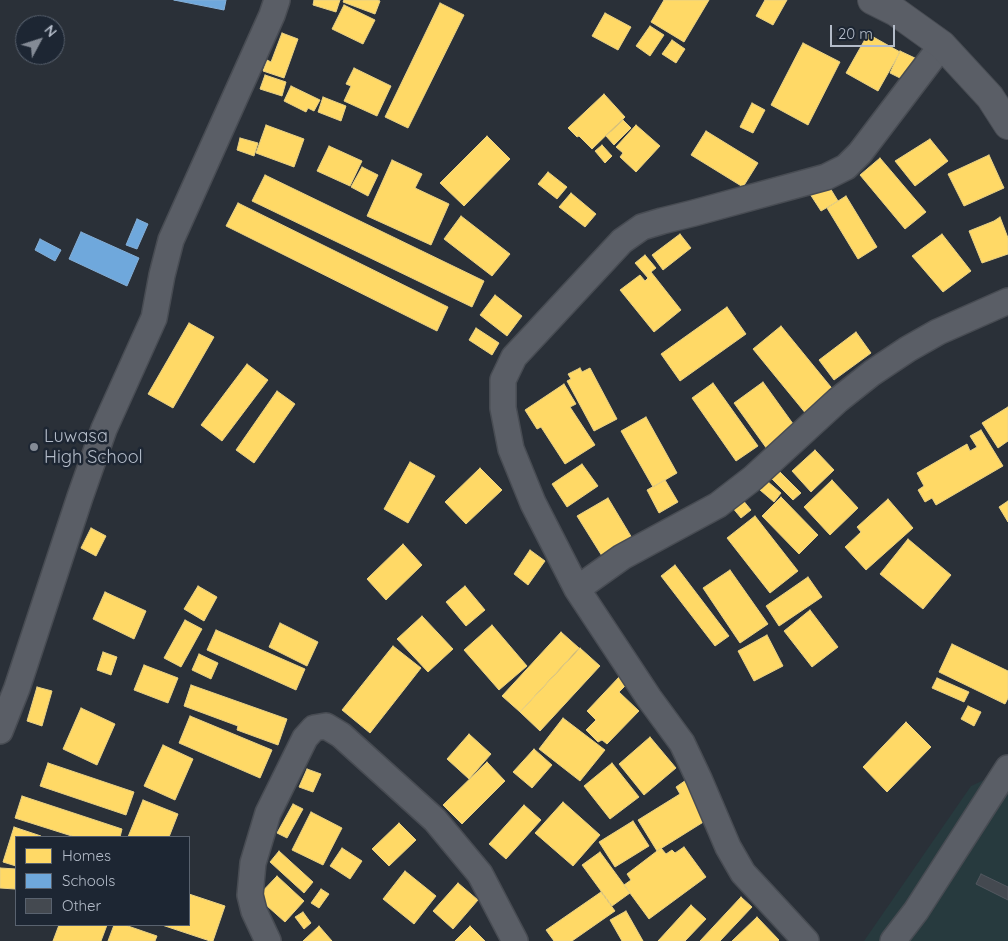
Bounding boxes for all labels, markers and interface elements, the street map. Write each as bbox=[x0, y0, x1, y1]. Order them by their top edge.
north arrow bbox=[15, 15, 65, 65]
scale bar bbox=[833, 15, 898, 47]
text: N bbox=[41, 21, 61, 41]
text: 20 m bbox=[838, 24, 873, 43]
place label: Luwasa High School bbox=[44, 426, 143, 468]
marker: Luwasa High School bbox=[28, 441, 40, 453]
legend bbox=[15, 836, 190, 926]
text: Homes bbox=[62, 846, 111, 865]
text: Schools bbox=[62, 871, 115, 890]
text: Other bbox=[62, 896, 101, 915]

